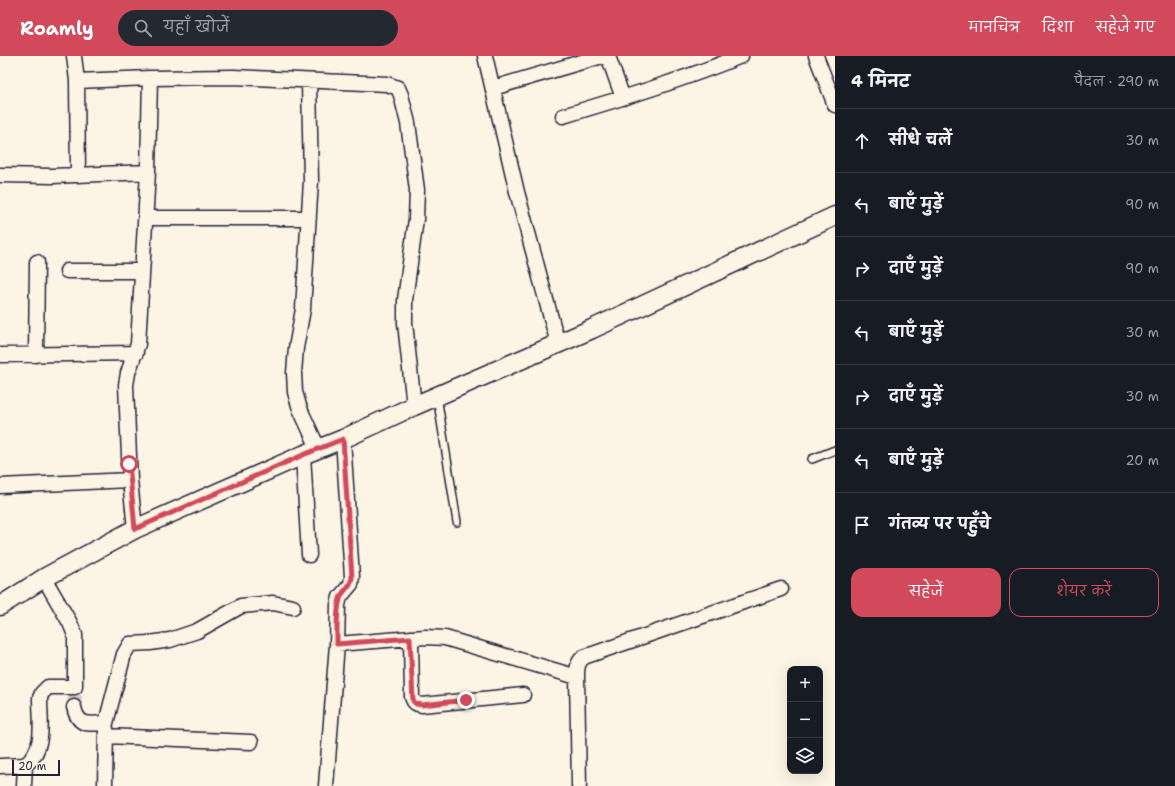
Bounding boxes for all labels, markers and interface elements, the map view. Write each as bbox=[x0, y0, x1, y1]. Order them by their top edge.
search box bbox=[118, 10, 398, 46]
text: Roamly bbox=[20, 16, 94, 41]
icon: search bbox=[132, 17, 154, 39]
text: यहाँ खोजें bbox=[164, 17, 229, 37]
text: मानचित्र bbox=[969, 18, 1020, 36]
text: दिशा bbox=[1042, 18, 1074, 36]
text: सहेजे गए bbox=[1096, 18, 1155, 36]
text: 4 मिनट bbox=[851, 70, 910, 92]
text: पैदल · 290 m bbox=[1074, 73, 1159, 90]
icon: ahead bbox=[851, 130, 873, 152]
text: सीधे चलें bbox=[889, 130, 952, 150]
text: 30 m bbox=[1125, 132, 1159, 149]
icon: left bbox=[851, 194, 873, 216]
text: बाएँ मुड़ें bbox=[889, 194, 943, 214]
text: 90 m bbox=[1125, 196, 1159, 213]
icon: right bbox=[851, 258, 873, 280]
text: दाएँ मुड़ें bbox=[889, 258, 943, 278]
text: 90 m bbox=[1125, 260, 1159, 277]
icon: left bbox=[851, 322, 873, 344]
text: बाएँ मुड़ें bbox=[889, 322, 943, 342]
text: 30 m bbox=[1125, 324, 1159, 341]
icon: right bbox=[851, 386, 873, 408]
text: दाएँ मुड़ें bbox=[889, 386, 943, 406]
text: 30 m bbox=[1125, 388, 1159, 405]
icon: left bbox=[851, 450, 873, 472]
text: बाएँ मुड़ें bbox=[889, 450, 943, 470]
text: 20 m bbox=[1126, 452, 1159, 469]
route start bbox=[120, 455, 138, 473]
icon: arrive bbox=[851, 514, 873, 536]
text: गंतव्य पर पहुँचे bbox=[889, 514, 991, 534]
button: सहेजें bbox=[851, 568, 1001, 617]
button: शेयर करें bbox=[1009, 568, 1159, 617]
map controls bbox=[787, 666, 823, 774]
button: + bbox=[787, 666, 823, 702]
route end bbox=[457, 691, 475, 709]
button: − bbox=[787, 702, 823, 738]
button: layers bbox=[787, 738, 823, 774]
scale bar bbox=[12, 758, 60, 777]
text: 20 m bbox=[18, 759, 46, 774]

